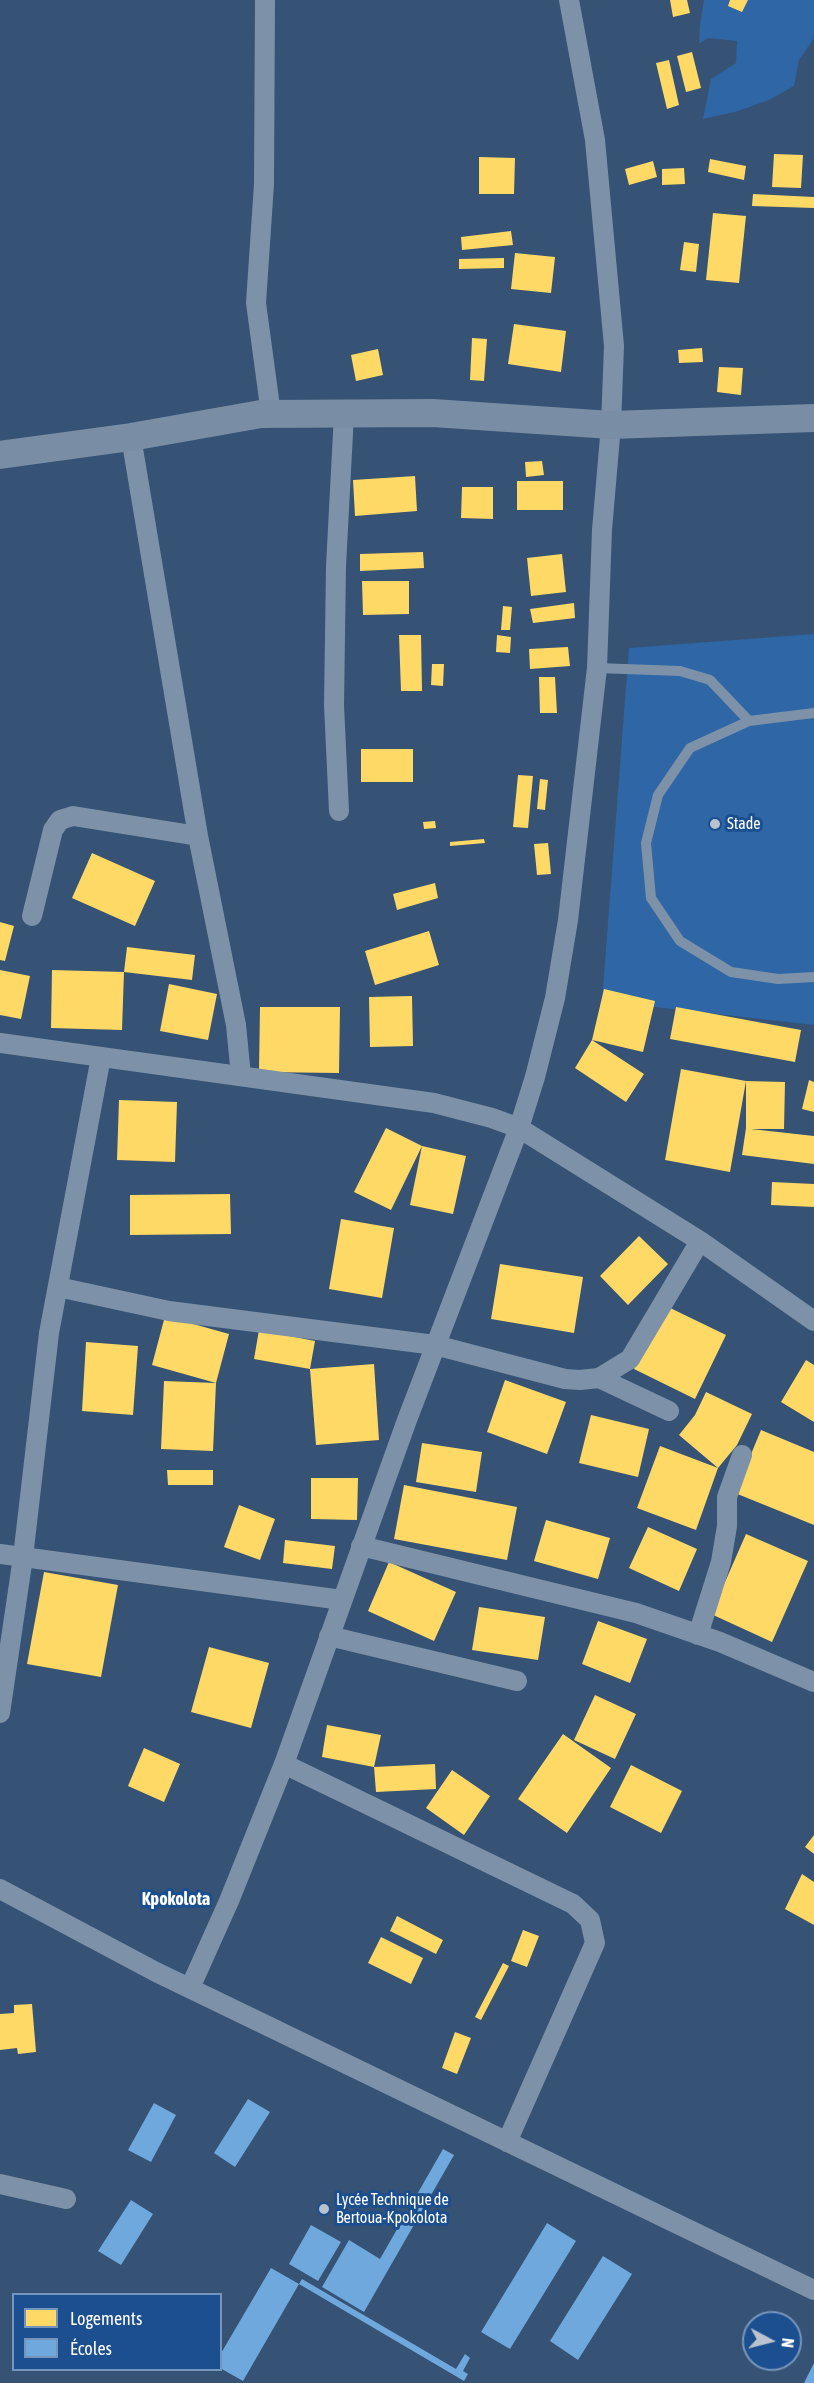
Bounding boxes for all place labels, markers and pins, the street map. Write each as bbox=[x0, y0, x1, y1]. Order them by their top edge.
place label: Stade bbox=[727, 814, 761, 834]
marker: Stade bbox=[708, 817, 722, 831]
place label: Lycée Technique de Bertoua-Kpokolota bbox=[336, 2190, 449, 2228]
marker: Lycée Technique de Bertoua-Kpokolota bbox=[317, 2202, 331, 2216]

